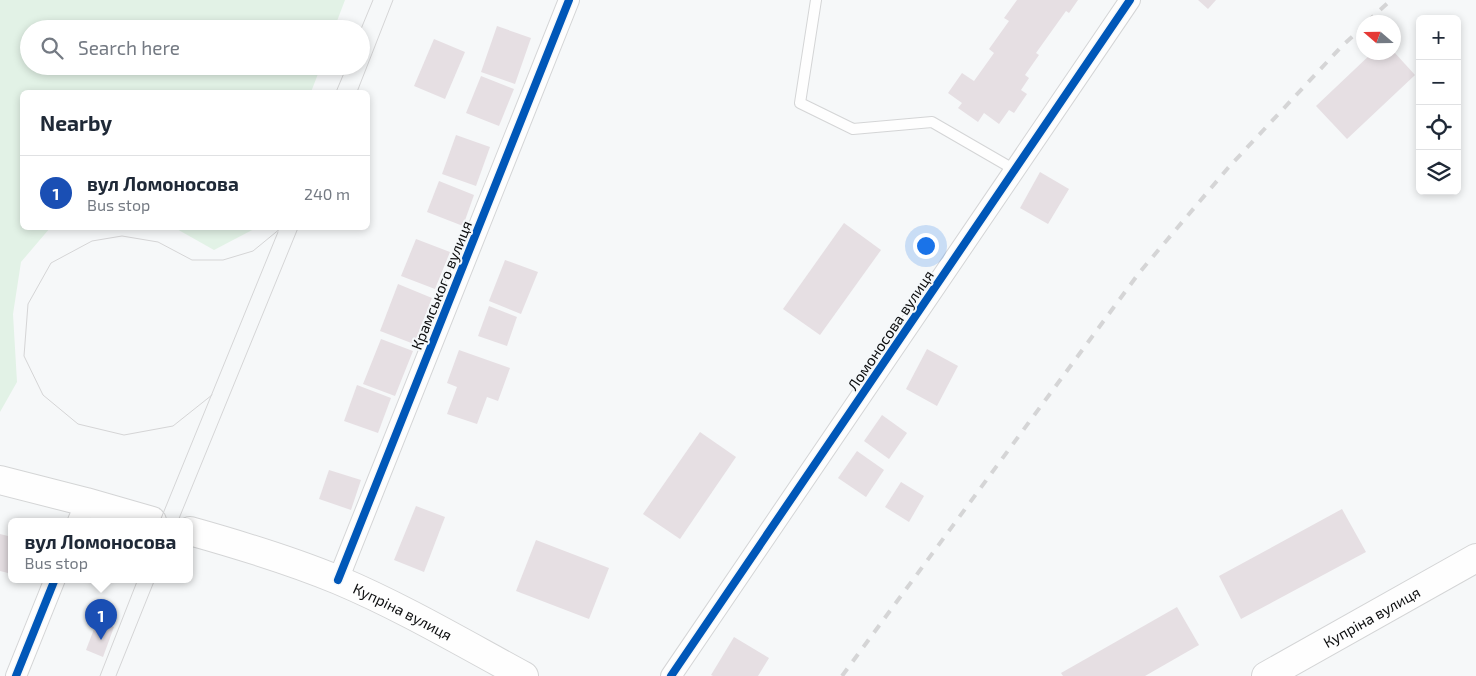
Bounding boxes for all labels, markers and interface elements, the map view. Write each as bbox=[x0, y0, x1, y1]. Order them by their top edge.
north arrow bbox=[1356, 15, 1401, 60]
map controls bbox=[1416, 15, 1461, 195]
button: + bbox=[1416, 15, 1461, 60]
search box bbox=[20, 20, 370, 75]
icon: search bbox=[38, 34, 66, 62]
text: Search here bbox=[78, 36, 180, 59]
button: − bbox=[1416, 60, 1461, 105]
button: locate bbox=[1416, 105, 1461, 150]
text: Nearby bbox=[40, 110, 112, 135]
button: layers bbox=[1416, 150, 1461, 195]
text: вул Ломоносова bbox=[87, 172, 239, 195]
text: 1 bbox=[53, 184, 59, 203]
text: 240 m bbox=[304, 184, 350, 203]
text: Bus stop bbox=[87, 195, 150, 214]
street label: Крамського вулиця bbox=[407, 218, 476, 353]
your location bbox=[913, 233, 939, 259]
street label: Ломоносова вулиця bbox=[843, 266, 938, 394]
popup bbox=[8, 518, 193, 583]
text: вул Ломоносова bbox=[25, 530, 176, 553]
text: Bus stop bbox=[25, 553, 88, 572]
street label: Купріна вулиця bbox=[351, 579, 455, 644]
street label: Купріна вулиця bbox=[1320, 582, 1423, 651]
pin: 1 bbox=[85, 599, 117, 640]

